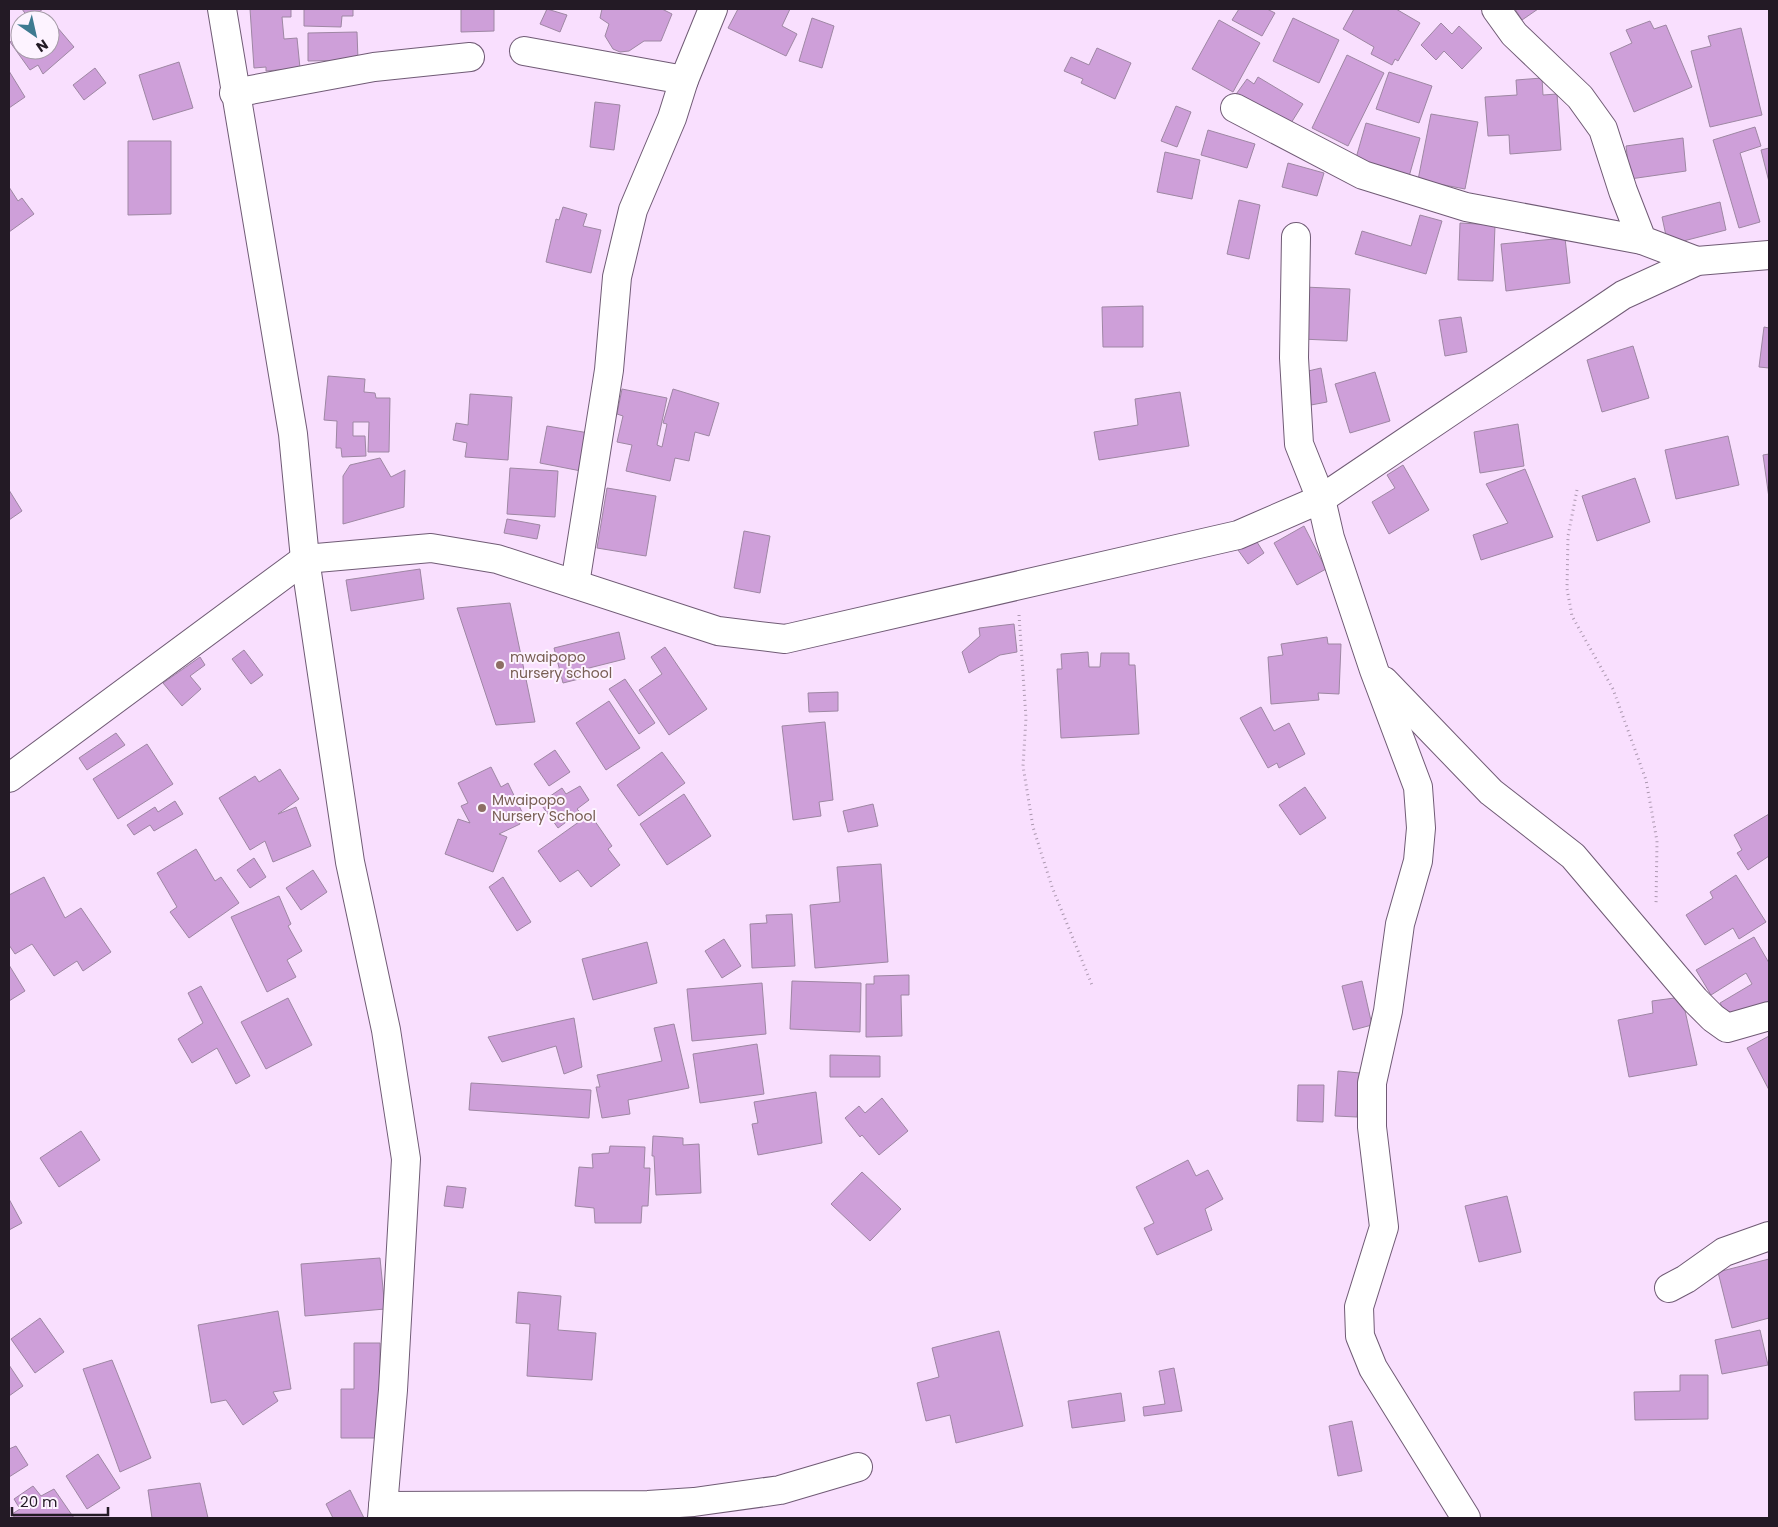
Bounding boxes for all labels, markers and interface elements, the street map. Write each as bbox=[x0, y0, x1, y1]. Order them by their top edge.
north arrow bbox=[10, 10, 60, 60]
text: N bbox=[32, 35, 52, 57]
place label: mwaipopo nursery school bbox=[510, 647, 612, 683]
marker: mwaipopo nursery school bbox=[494, 659, 506, 671]
place label: Mwaipopo Nursery School bbox=[492, 790, 596, 826]
marker: Mwaipopo Nursery School bbox=[476, 802, 488, 814]
scale bar bbox=[12, 1484, 109, 1516]
text: 20 m bbox=[20, 1491, 58, 1512]

